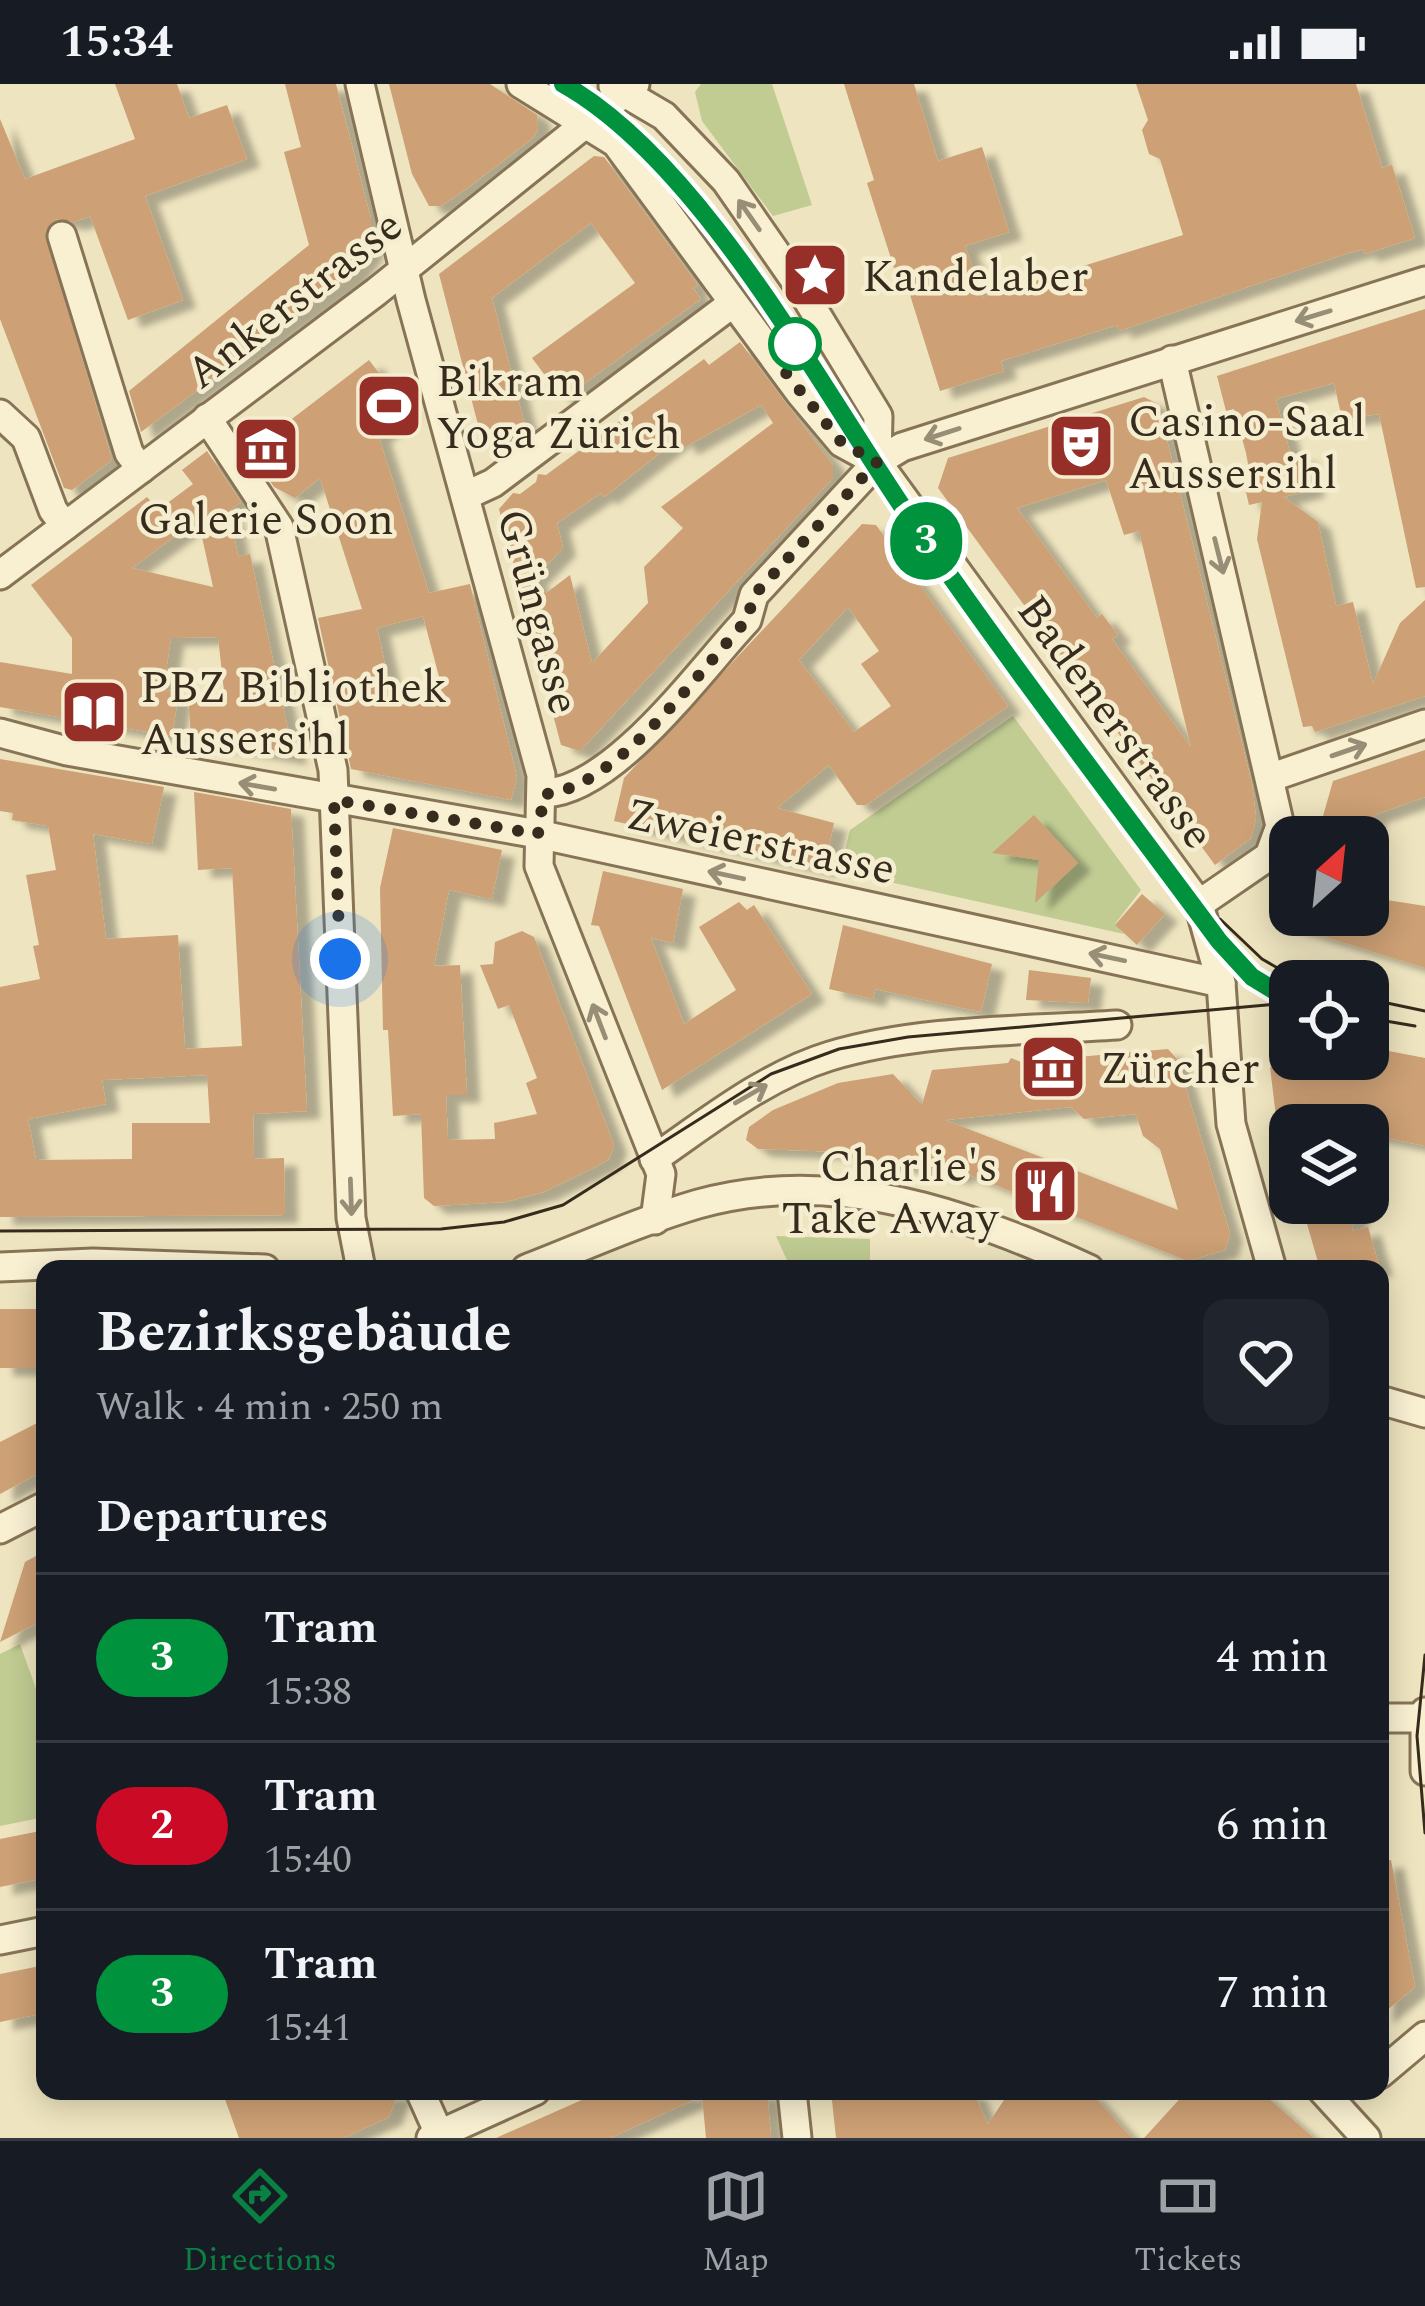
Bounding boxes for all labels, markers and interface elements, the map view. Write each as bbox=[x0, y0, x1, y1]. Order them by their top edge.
text: 15:34 bbox=[60, 8, 173, 77]
street label: Ankerstrasse bbox=[171, 193, 418, 407]
one-way arrow bbox=[737, 199, 762, 232]
place icon: Kandelaber bbox=[780, 240, 850, 310]
place label: Kandelaber bbox=[862, 243, 1089, 312]
one-way arrow bbox=[1295, 306, 1333, 328]
unlabelled marker bbox=[770, 319, 820, 369]
place label: Bikram Yoga Zürich bbox=[436, 348, 681, 469]
sports icon: Bikram Yoga Zürich bbox=[354, 371, 424, 441]
place label: Casino-Saal Aussersihl bbox=[1128, 388, 1366, 509]
theatre icon: Casino-Saal Aussersihl bbox=[1046, 411, 1116, 481]
museum icon: Galerie Soon bbox=[231, 414, 301, 484]
one-way arrow bbox=[924, 425, 962, 447]
place label: Galerie Soon bbox=[138, 486, 394, 555]
street label: Grüngasse bbox=[477, 501, 598, 722]
line badge: 3 bbox=[887, 502, 965, 580]
text: 3 bbox=[914, 509, 938, 572]
one-way arrow bbox=[1209, 536, 1231, 574]
street label: Badenerstrasse bbox=[999, 581, 1231, 864]
place label: PBZ Bibliothek Aussersihl bbox=[140, 654, 447, 775]
library icon: PBZ Bibliothek Aussersihl bbox=[59, 677, 129, 747]
one-way arrow bbox=[1329, 738, 1366, 759]
one-way arrow bbox=[239, 773, 278, 796]
street label: Zweierstrasse bbox=[620, 780, 901, 905]
north arrow bbox=[1269, 816, 1389, 936]
map controls bbox=[1269, 816, 1389, 1224]
one-way arrow bbox=[707, 862, 745, 885]
your location bbox=[310, 929, 370, 989]
one-way arrow bbox=[1088, 945, 1126, 968]
button: locate bbox=[1269, 960, 1389, 1080]
one-way arrow bbox=[587, 1003, 609, 1040]
museum icon: Zürcher bbox=[1018, 1032, 1088, 1102]
place label: Zürcher bbox=[1100, 1035, 1260, 1104]
one-way arrow bbox=[733, 1081, 768, 1105]
button: layers bbox=[1269, 1104, 1389, 1224]
place label: Charlie's Take Away bbox=[781, 1133, 999, 1254]
restaurant icon: Charlie's Take Away bbox=[1010, 1156, 1080, 1226]
one-way arrow bbox=[339, 1177, 362, 1216]
text: Bezirksgebäude bbox=[96, 1290, 512, 1376]
button: heart bbox=[1203, 1299, 1329, 1425]
text: Walk · 4 min · 250 m bbox=[96, 1378, 443, 1437]
text: Departures bbox=[96, 1483, 329, 1552]
text: Tram bbox=[264, 1594, 378, 1663]
text: 4 min bbox=[1216, 1623, 1329, 1692]
text: 3 bbox=[150, 1626, 174, 1689]
text: 15:38 bbox=[264, 1663, 352, 1722]
text: Tram bbox=[264, 1762, 378, 1831]
text: 6 min bbox=[1216, 1791, 1329, 1860]
text: 2 bbox=[150, 1794, 174, 1857]
text: 15:40 bbox=[264, 1831, 352, 1890]
text: Tram bbox=[264, 1930, 378, 1999]
text: 7 min bbox=[1216, 1959, 1329, 2028]
text: 3 bbox=[150, 1962, 174, 2025]
text: 15:41 bbox=[264, 1999, 352, 2058]
tab: Directions bbox=[183, 2163, 337, 2285]
tab: Map bbox=[702, 2163, 769, 2285]
tab: Tickets bbox=[1134, 2163, 1242, 2285]

